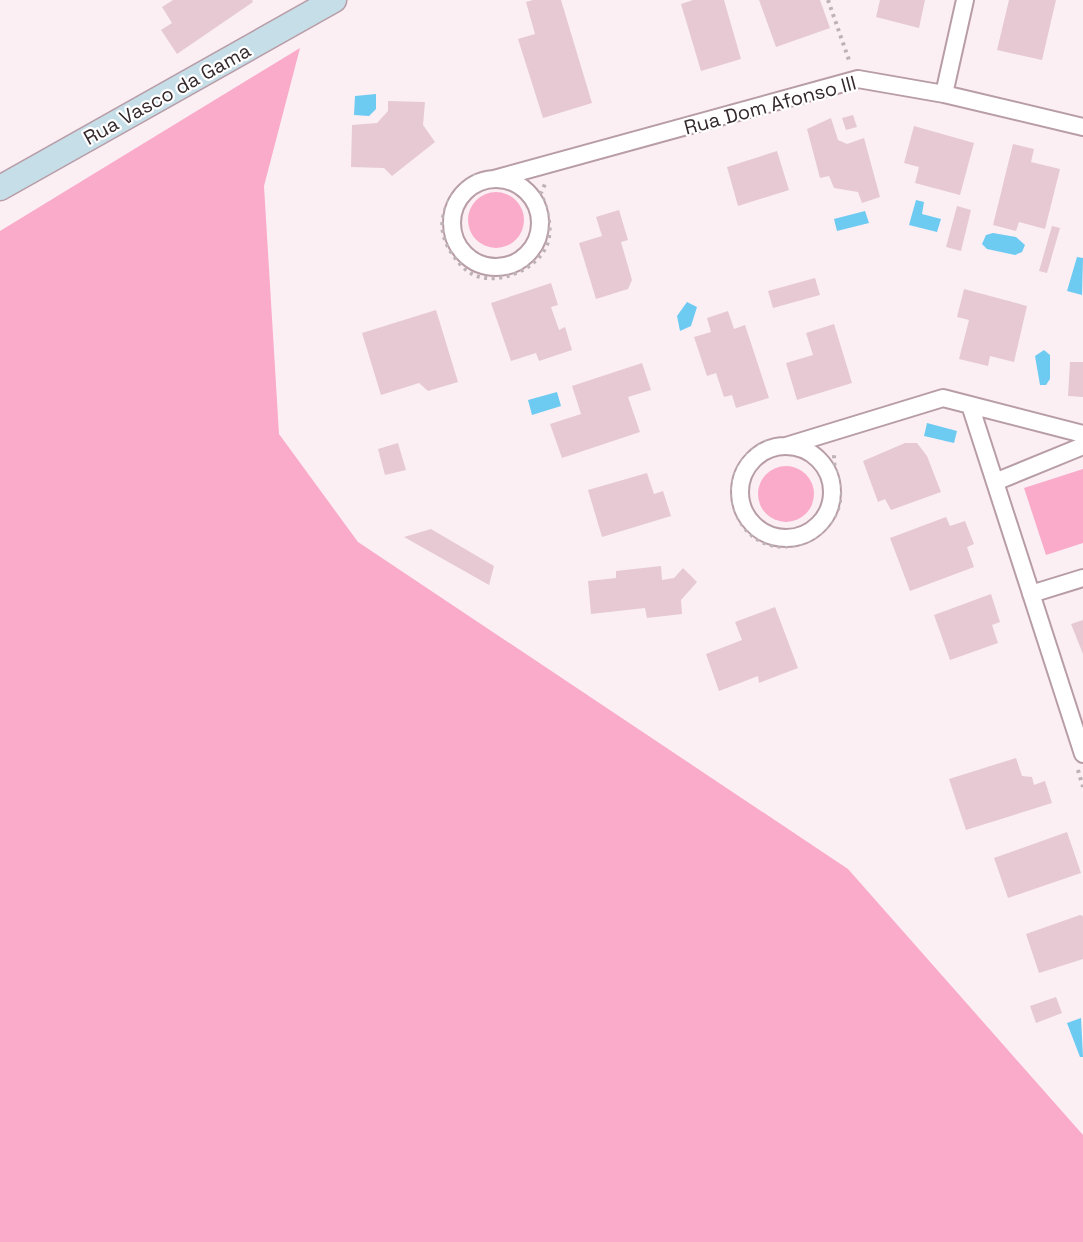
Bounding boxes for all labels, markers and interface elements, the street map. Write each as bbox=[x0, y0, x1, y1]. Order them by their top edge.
street label: Rua Vasco da Gama bbox=[79, 37, 255, 151]
street label: Rua Dom Afonso III bbox=[681, 70, 859, 140]

